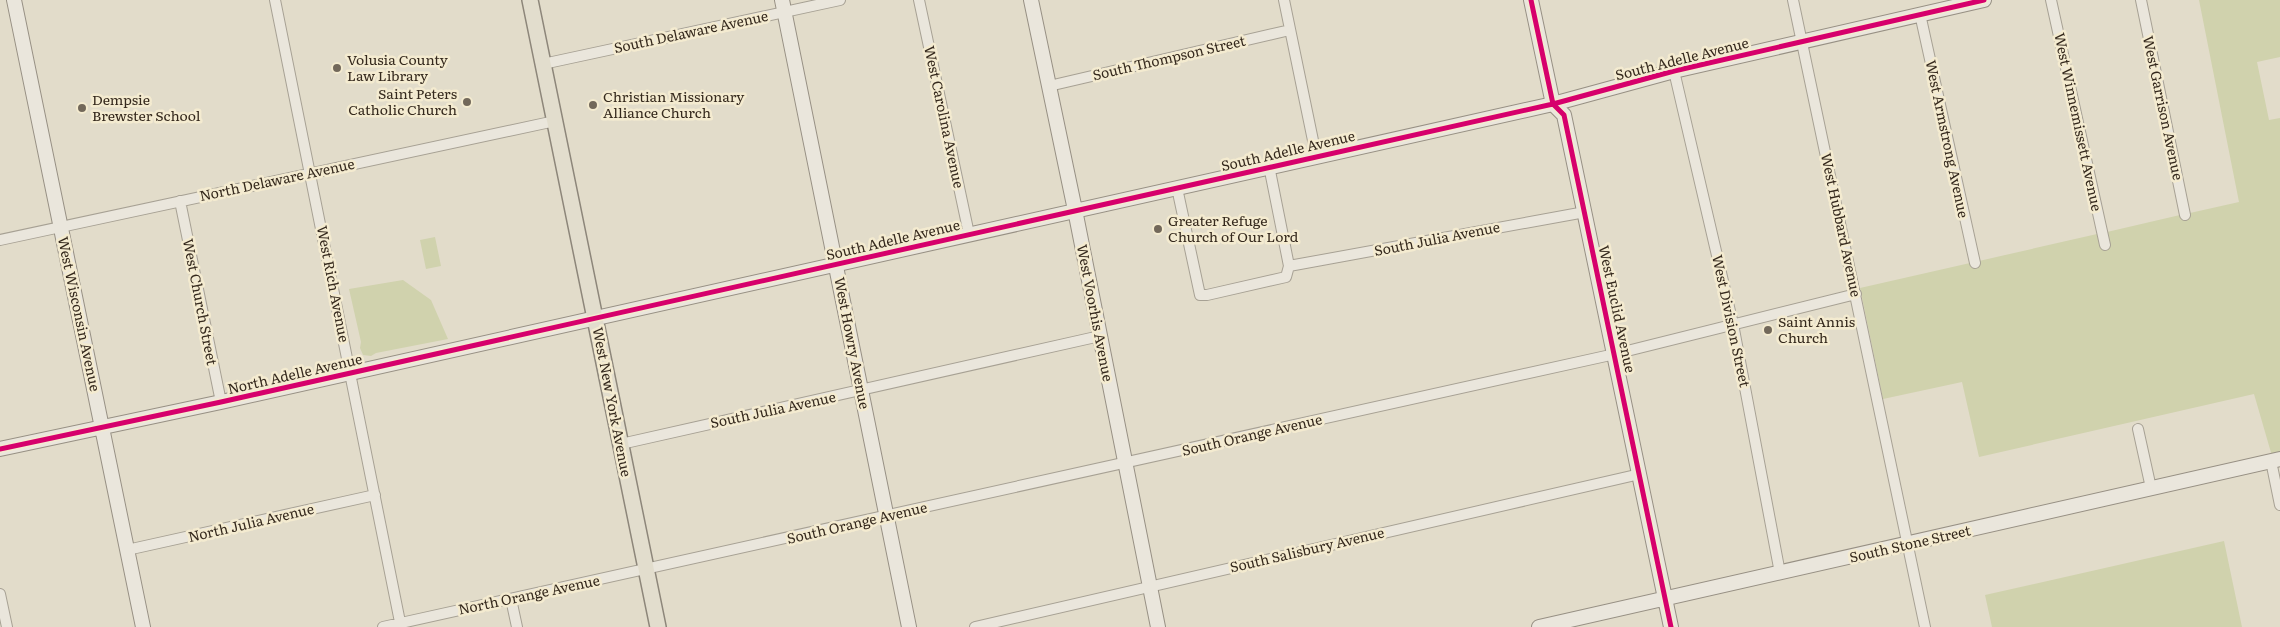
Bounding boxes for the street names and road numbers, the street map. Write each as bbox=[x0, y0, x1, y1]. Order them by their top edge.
street label: South Delaware Avenue bbox=[612, 5, 770, 57]
street label: South Thompson Street bbox=[1090, 30, 1248, 84]
street label: West Winnemissett Avenue bbox=[2050, 31, 2108, 213]
street label: South Adelle Avenue bbox=[1613, 32, 1751, 84]
street label: West Garrison Avenue bbox=[2139, 34, 2189, 182]
street label: West Carolina Avenue bbox=[920, 44, 970, 190]
street label: West Armstrong Avenue bbox=[1921, 58, 1974, 220]
street label: South Adelle Avenue bbox=[1219, 125, 1357, 175]
street label: West Hubbard Avenue bbox=[1817, 151, 1867, 299]
street label: North Delaware Avenue bbox=[197, 153, 356, 205]
street label: South Adelle Avenue bbox=[824, 214, 962, 264]
street label: South Julia Avenue bbox=[1372, 216, 1501, 260]
street label: West Rich Avenue bbox=[313, 224, 355, 344]
street label: West Wisconsin Avenue bbox=[54, 234, 106, 393]
street label: West Church Street bbox=[179, 237, 223, 367]
street label: West Voorhis Avenue bbox=[1073, 242, 1119, 383]
street label: West Euclid Avenue bbox=[1595, 243, 1641, 375]
street label: West Division Street bbox=[1708, 253, 1756, 389]
street label: West Howry Avenue bbox=[830, 275, 876, 411]
street label: West New York Avenue bbox=[589, 325, 637, 478]
street label: North Adelle Avenue bbox=[225, 348, 364, 398]
street label: South Julia Avenue bbox=[708, 386, 837, 432]
street label: South Orange Avenue bbox=[1180, 408, 1324, 460]
street label: South Orange Avenue bbox=[785, 496, 929, 548]
street label: North Julia Avenue bbox=[186, 498, 316, 546]
street label: South Stone Street bbox=[1847, 519, 1973, 567]
street label: South Salisbury Avenue bbox=[1228, 522, 1386, 577]
street label: North Orange Avenue bbox=[456, 569, 601, 619]

